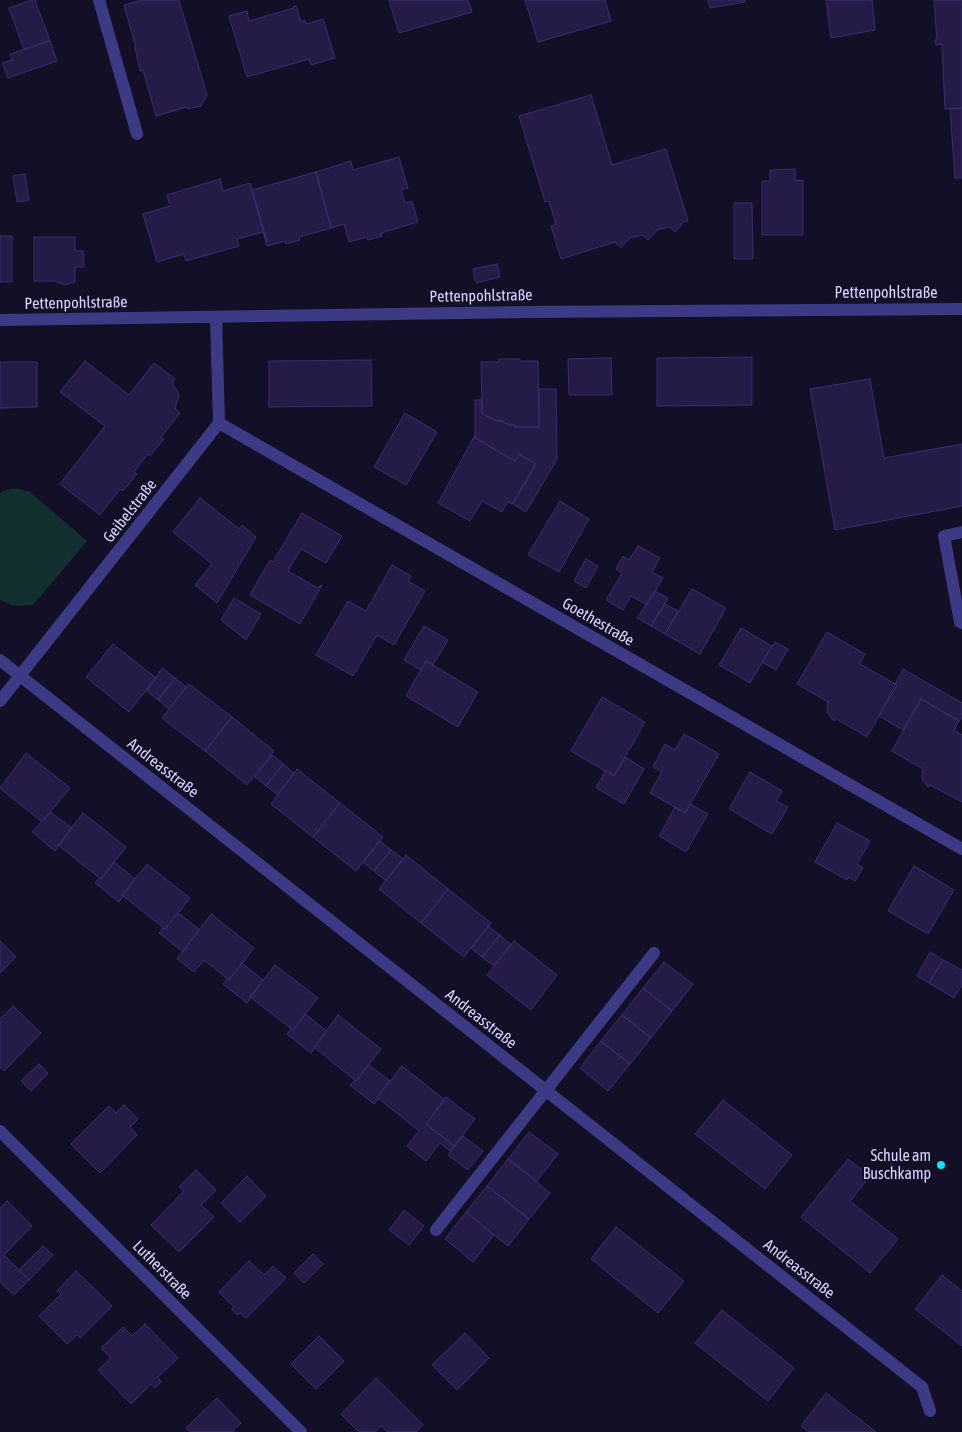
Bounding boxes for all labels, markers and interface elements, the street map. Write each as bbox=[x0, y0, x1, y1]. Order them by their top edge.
street label: Pettenpohlstraße bbox=[834, 283, 938, 303]
street label: Pettenpohlstraße bbox=[429, 286, 533, 306]
street label: Pettenpohlstraße bbox=[24, 293, 128, 313]
street label: Geibelstraße bbox=[99, 475, 161, 547]
street label: Goethestraße bbox=[559, 594, 637, 650]
street label: Andreasstraße bbox=[124, 734, 202, 802]
street label: Andreasstraße bbox=[442, 985, 520, 1053]
place label: Schule am Buschkamp bbox=[863, 1146, 931, 1184]
marker: Schule am Buschkamp bbox=[935, 1159, 947, 1171]
street label: Andreasstraße bbox=[760, 1235, 838, 1303]
street label: Lutherstraße bbox=[129, 1237, 195, 1303]

